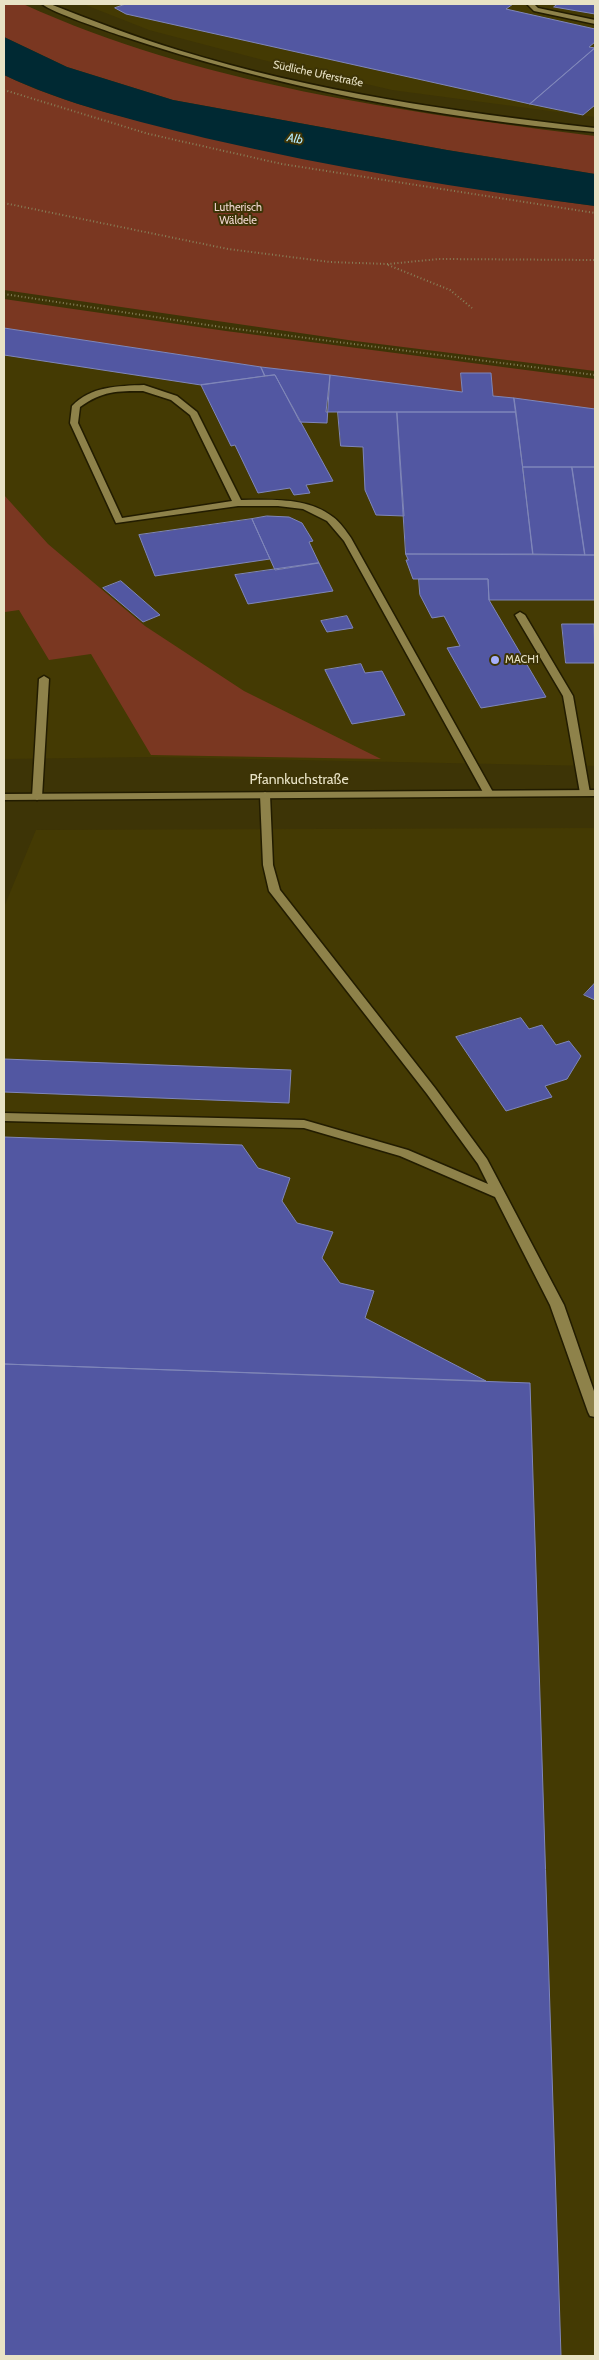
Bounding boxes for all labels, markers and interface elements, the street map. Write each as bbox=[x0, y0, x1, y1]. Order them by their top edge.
street label: Südliche Uferstraße bbox=[272, 58, 364, 90]
water label: Alb bbox=[286, 130, 304, 148]
park label: Lutherisch Wäldele bbox=[214, 201, 262, 227]
place label: MACH1 bbox=[505, 653, 539, 667]
marker: MACH1 bbox=[489, 654, 501, 666]
street label: Pfannkuchstraße bbox=[249, 772, 349, 788]

